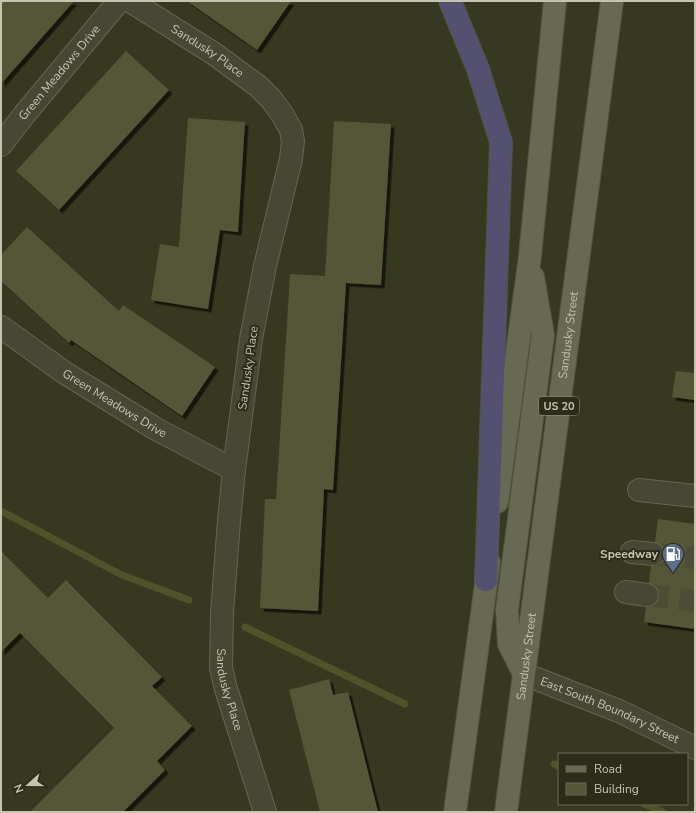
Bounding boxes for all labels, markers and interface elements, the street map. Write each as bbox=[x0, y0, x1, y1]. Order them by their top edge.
street label: Sandusky Place bbox=[168, 21, 247, 81]
street label: Green Meadows Drive bbox=[15, 22, 104, 124]
street label: Sandusky Street bbox=[555, 290, 582, 380]
street label: Sandusky Place bbox=[234, 325, 262, 411]
street label: Green Meadows Drive bbox=[59, 365, 170, 441]
road number: US 20 bbox=[539, 397, 579, 415]
fuel station icon: Speedway bbox=[660, 541, 686, 574]
place label: Speedway bbox=[600, 546, 659, 562]
street label: Sandusky Street bbox=[513, 611, 540, 701]
street label: Sandusky Place bbox=[213, 648, 247, 733]
street label: East South Boundary Street bbox=[538, 673, 682, 747]
legend bbox=[558, 753, 688, 805]
text: Road bbox=[594, 761, 622, 777]
north arrow bbox=[8, 765, 48, 805]
text: Building bbox=[594, 781, 639, 797]
text: N bbox=[11, 782, 28, 795]

